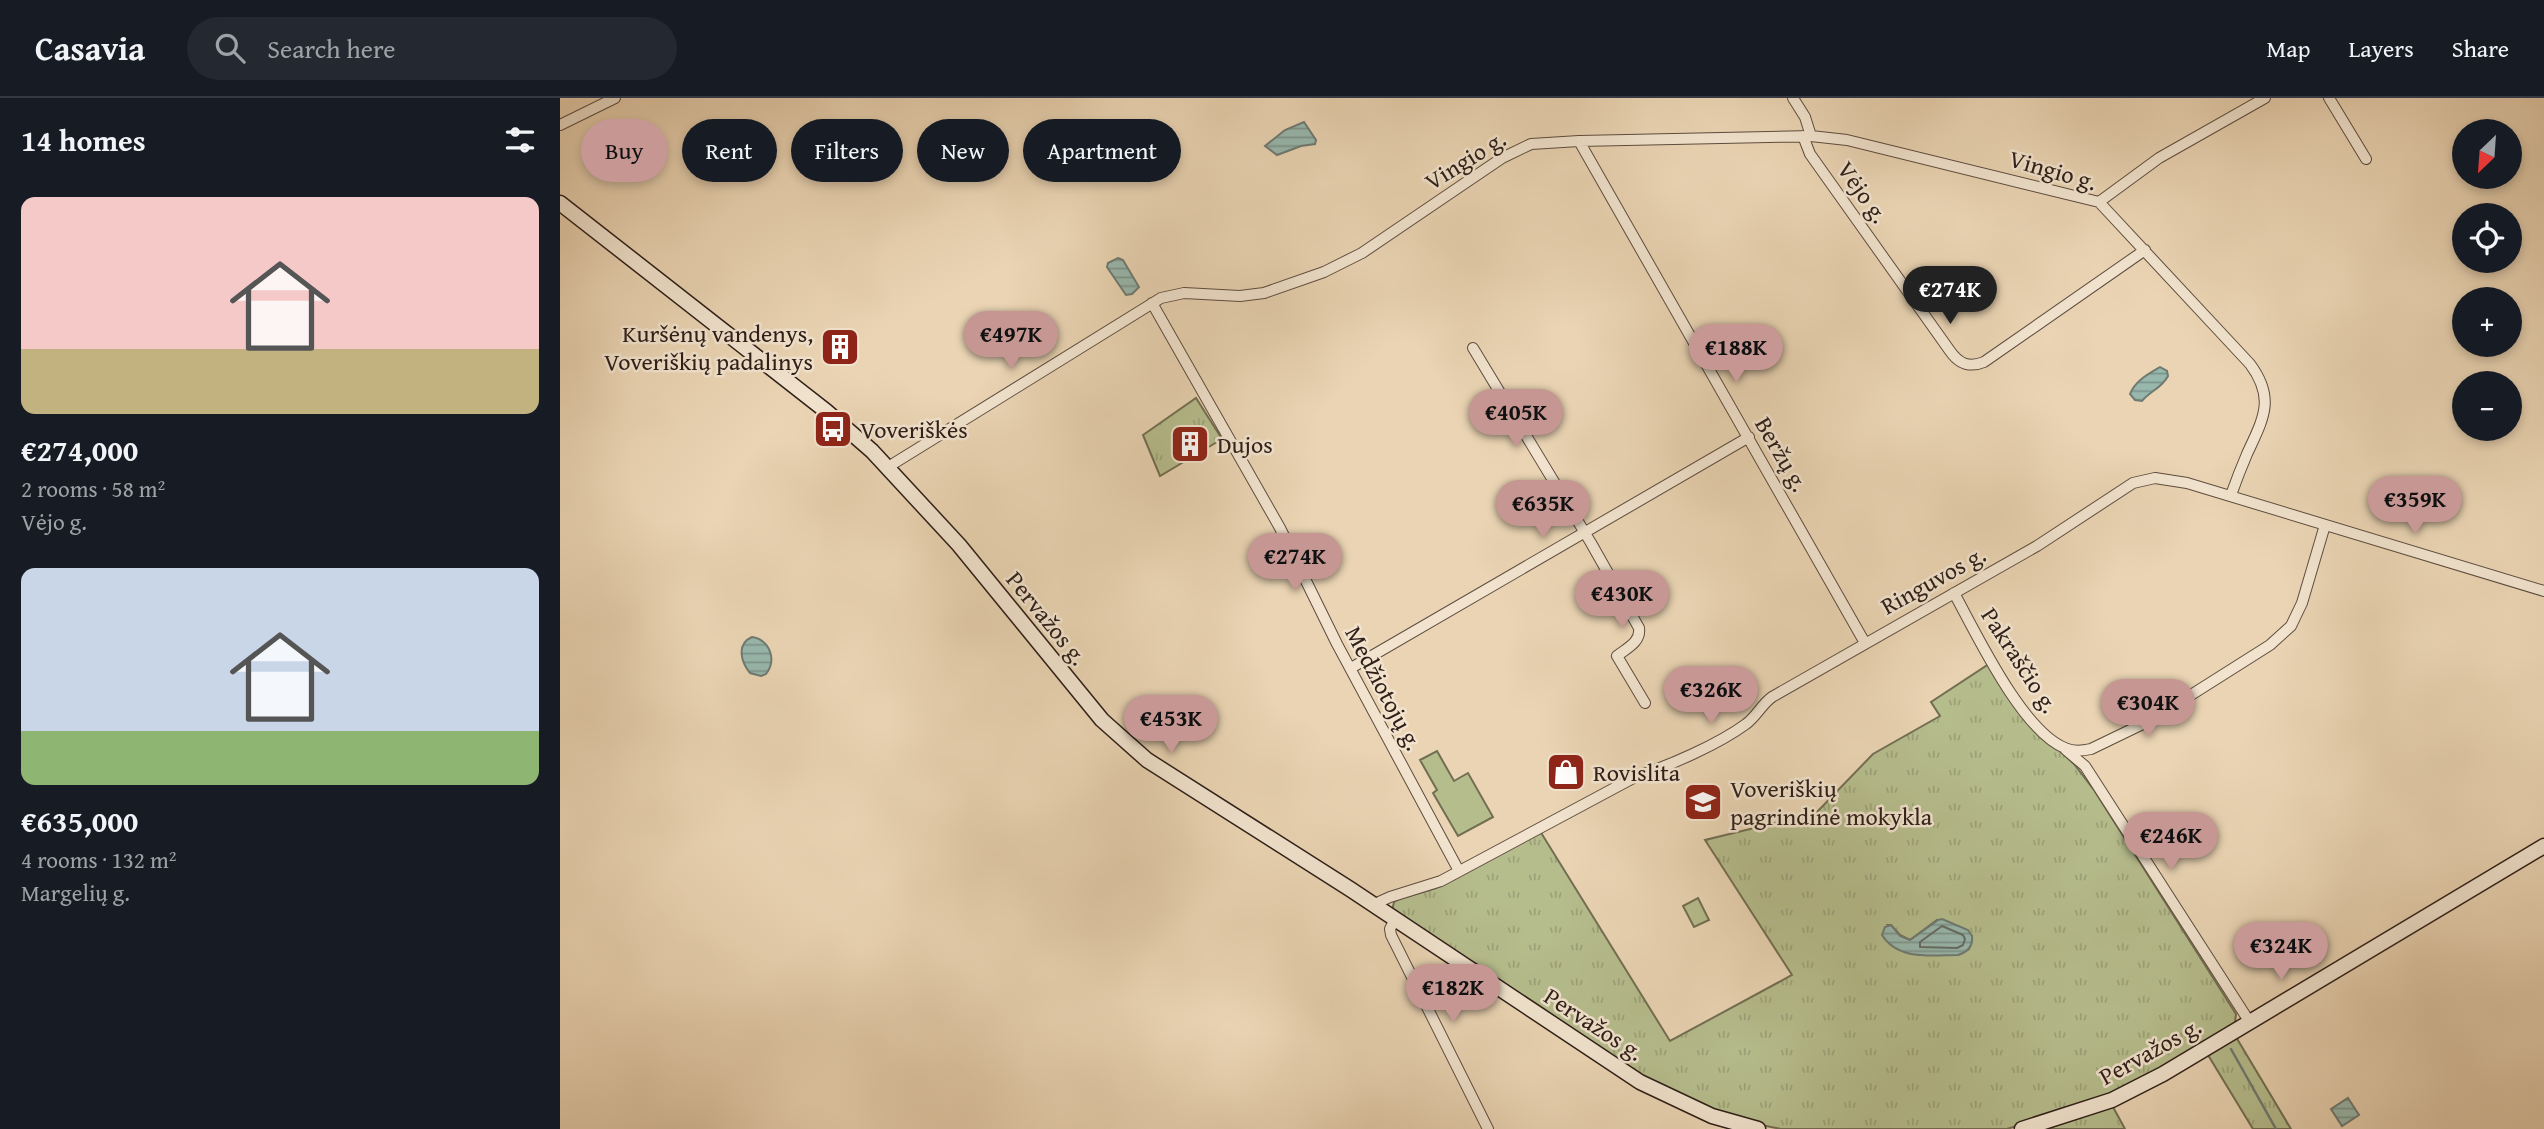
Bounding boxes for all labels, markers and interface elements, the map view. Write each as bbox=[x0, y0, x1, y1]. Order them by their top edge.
search box bbox=[187, 17, 677, 80]
text: Casavia bbox=[35, 24, 145, 72]
icon: search bbox=[211, 29, 249, 67]
text: Search here bbox=[267, 29, 396, 68]
text: Map bbox=[2267, 31, 2310, 66]
text: Layers bbox=[2348, 31, 2414, 66]
text: Share bbox=[2452, 31, 2509, 66]
text: 14 homes bbox=[21, 118, 146, 162]
chip: Buy bbox=[581, 119, 668, 182]
chip: Rent bbox=[682, 119, 777, 182]
chip: Filters bbox=[791, 119, 903, 182]
chip: New bbox=[917, 119, 1009, 182]
chip: Apartment bbox=[1023, 119, 1181, 182]
north arrow bbox=[2452, 119, 2522, 189]
map controls bbox=[2452, 119, 2522, 441]
icon: filters bbox=[501, 121, 539, 159]
street label: Vingio g. bbox=[1418, 121, 1512, 199]
street label: Vingio g. bbox=[2005, 141, 2101, 199]
street label: Vėjo g. bbox=[1829, 154, 1897, 230]
button: locate bbox=[2452, 203, 2522, 273]
icon: home bbox=[217, 243, 343, 369]
pin: €274K bbox=[1901, 266, 1999, 326]
text: €274K bbox=[1919, 272, 1981, 305]
button: + bbox=[2452, 287, 2522, 357]
pin: €497K bbox=[962, 312, 1060, 371]
place label: Kuršėnų vandenys, Voveriškių padalinys bbox=[604, 316, 813, 379]
text: €497K bbox=[980, 317, 1042, 350]
pin: €188K bbox=[1687, 324, 1785, 384]
building icon: Kuršėnų vandenys, Voveriškių padalinys bbox=[819, 326, 861, 368]
text: €188K bbox=[1705, 330, 1767, 363]
button: − bbox=[2452, 371, 2522, 441]
pin: €405K bbox=[1467, 390, 1565, 449]
text: €405K bbox=[1485, 395, 1547, 428]
bus stop icon: Voveriškės bbox=[812, 408, 854, 450]
street label: Beržų g. bbox=[1747, 410, 1817, 498]
place label: Voveriškės bbox=[860, 412, 968, 447]
building icon: Dujos bbox=[1169, 423, 1211, 465]
place label: Dujos bbox=[1217, 427, 1273, 462]
text: €274,000 bbox=[21, 428, 138, 472]
text: 2 rooms · 58 m² bbox=[21, 472, 165, 505]
pin: €359K bbox=[2366, 476, 2464, 536]
pin: €635K bbox=[1494, 480, 1592, 540]
text: €359K bbox=[2384, 482, 2446, 515]
text: €635K bbox=[1512, 486, 1574, 519]
text: Vėjo g. bbox=[21, 505, 87, 538]
pin: €274K bbox=[1246, 533, 1344, 593]
street label: Ringuvos g. bbox=[1874, 537, 1992, 623]
text: €274K bbox=[1264, 539, 1326, 572]
street label: Pervažos g. bbox=[998, 563, 1096, 673]
pin: €430K bbox=[1573, 570, 1671, 630]
text: €430K bbox=[1591, 576, 1653, 609]
street label: Pakraščio g. bbox=[1973, 600, 2067, 720]
icon: home bbox=[217, 614, 343, 740]
street label: Medžiotojų g. bbox=[1337, 620, 1431, 756]
pin: €326K bbox=[1662, 666, 1760, 726]
text: €326K bbox=[1680, 672, 1742, 705]
pin: €304K bbox=[2099, 680, 2197, 739]
text: €304K bbox=[2117, 685, 2179, 718]
pin: €453K bbox=[1122, 696, 1220, 755]
text: €453K bbox=[1140, 701, 1202, 734]
shop icon: Rovislita bbox=[1545, 751, 1587, 793]
place label: Rovislita bbox=[1593, 755, 1681, 790]
place label: Voveriškių pagrindinė mokykla bbox=[1730, 771, 1933, 834]
school or university icon: Voveriškių pagrindinė mokykla bbox=[1682, 781, 1724, 823]
text: €635,000 bbox=[21, 799, 138, 843]
pin: €246K bbox=[2122, 812, 2220, 872]
text: €246K bbox=[2140, 818, 2202, 851]
text: 4 rooms · 132 m² bbox=[21, 843, 176, 876]
text: Margelių g. bbox=[21, 876, 130, 909]
pin: €324K bbox=[2232, 922, 2330, 982]
text: €324K bbox=[2250, 928, 2312, 961]
pin: €182K bbox=[1404, 964, 1502, 1024]
text: €182K bbox=[1422, 970, 1484, 1003]
street label: Pervažos g. bbox=[1537, 979, 1651, 1069]
street label: Pervažos g. bbox=[2092, 1008, 2208, 1094]

